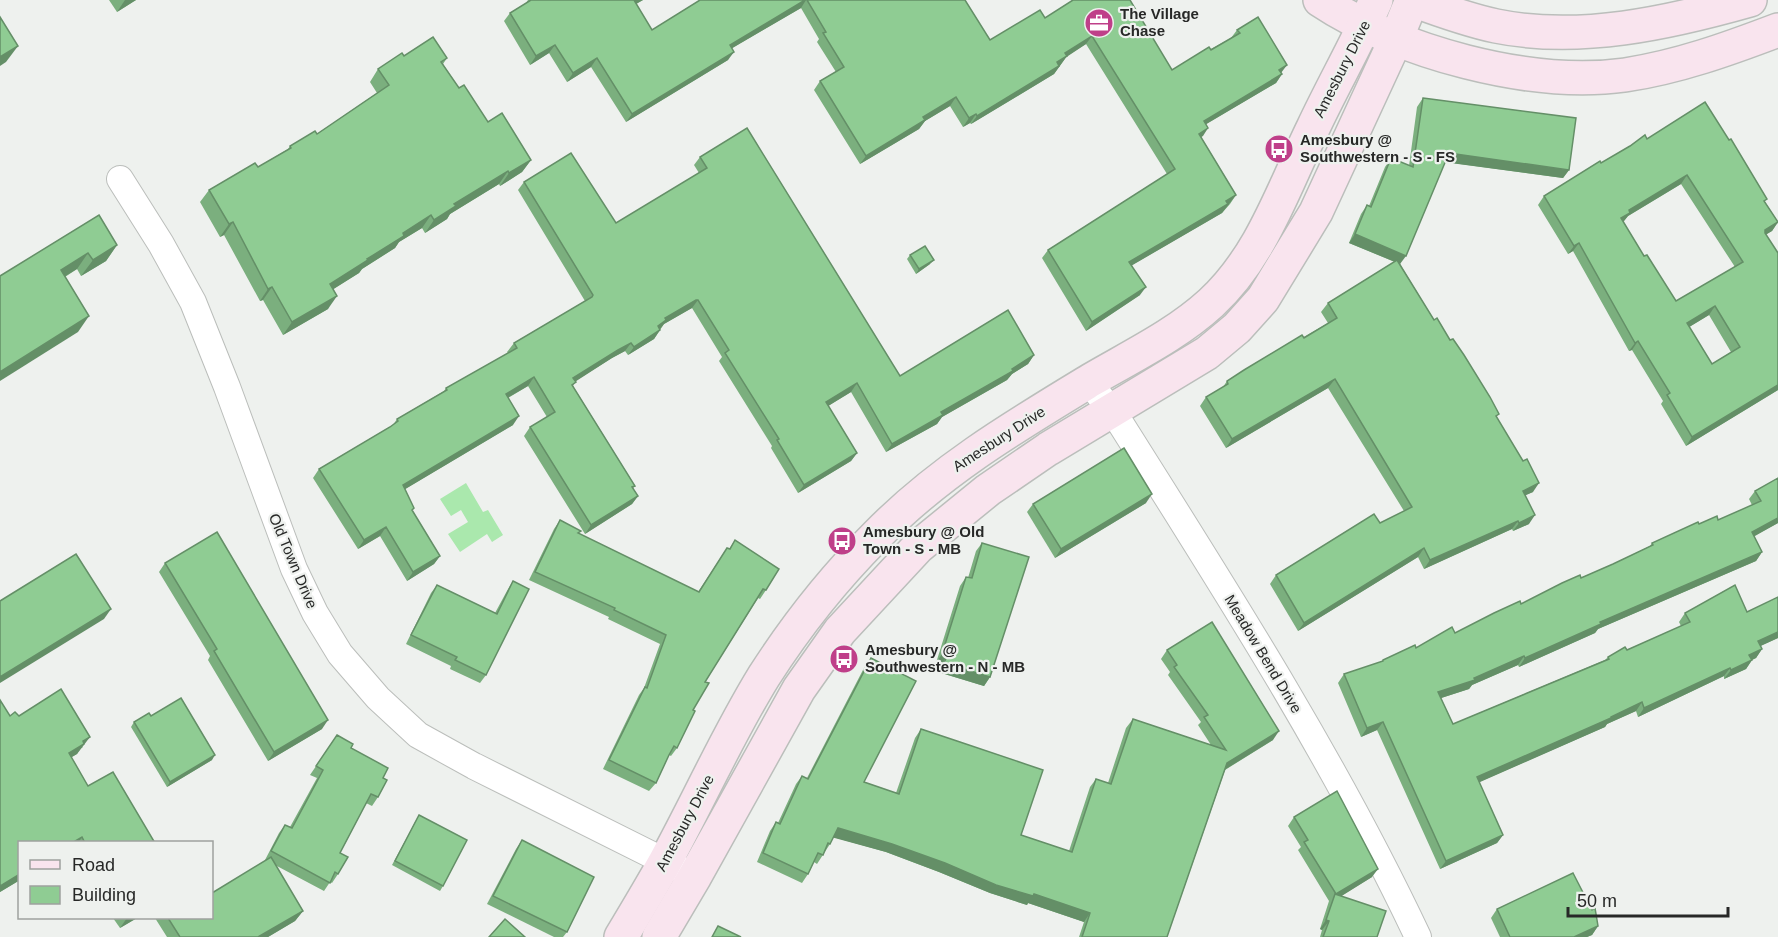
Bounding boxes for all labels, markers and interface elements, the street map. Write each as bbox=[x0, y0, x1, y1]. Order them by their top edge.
place label: The Village Chase bbox=[1120, 5, 1199, 39]
office icon: The Village Chase bbox=[1083, 7, 1115, 39]
street label: Amesbury Drive bbox=[1310, 17, 1373, 120]
place label: Amesbury @ Southwestern - S - FS bbox=[1300, 131, 1455, 165]
bus stop icon: Amesbury @ Southwestern - S - FS bbox=[1263, 133, 1295, 165]
street label: Amesbury Drive bbox=[949, 402, 1048, 475]
street label: Old Town Drive bbox=[266, 511, 321, 611]
place label: Amesbury @ Old Town - S - MB bbox=[863, 523, 984, 557]
bus stop icon: Amesbury @ Old Town - S - MB bbox=[826, 525, 858, 557]
street label: Meadow Bend Drive bbox=[1221, 591, 1305, 716]
place label: Amesbury @ Southwestern - N - MB bbox=[865, 641, 1025, 675]
bus stop icon: Amesbury @ Southwestern - N - MB bbox=[828, 643, 860, 675]
street label: Amesbury Drive bbox=[652, 772, 717, 874]
legend bbox=[18, 841, 213, 919]
text: Road bbox=[72, 855, 115, 875]
scale bar bbox=[1568, 880, 1728, 918]
text: Building bbox=[72, 885, 136, 905]
text: 50 m bbox=[1577, 891, 1617, 911]

